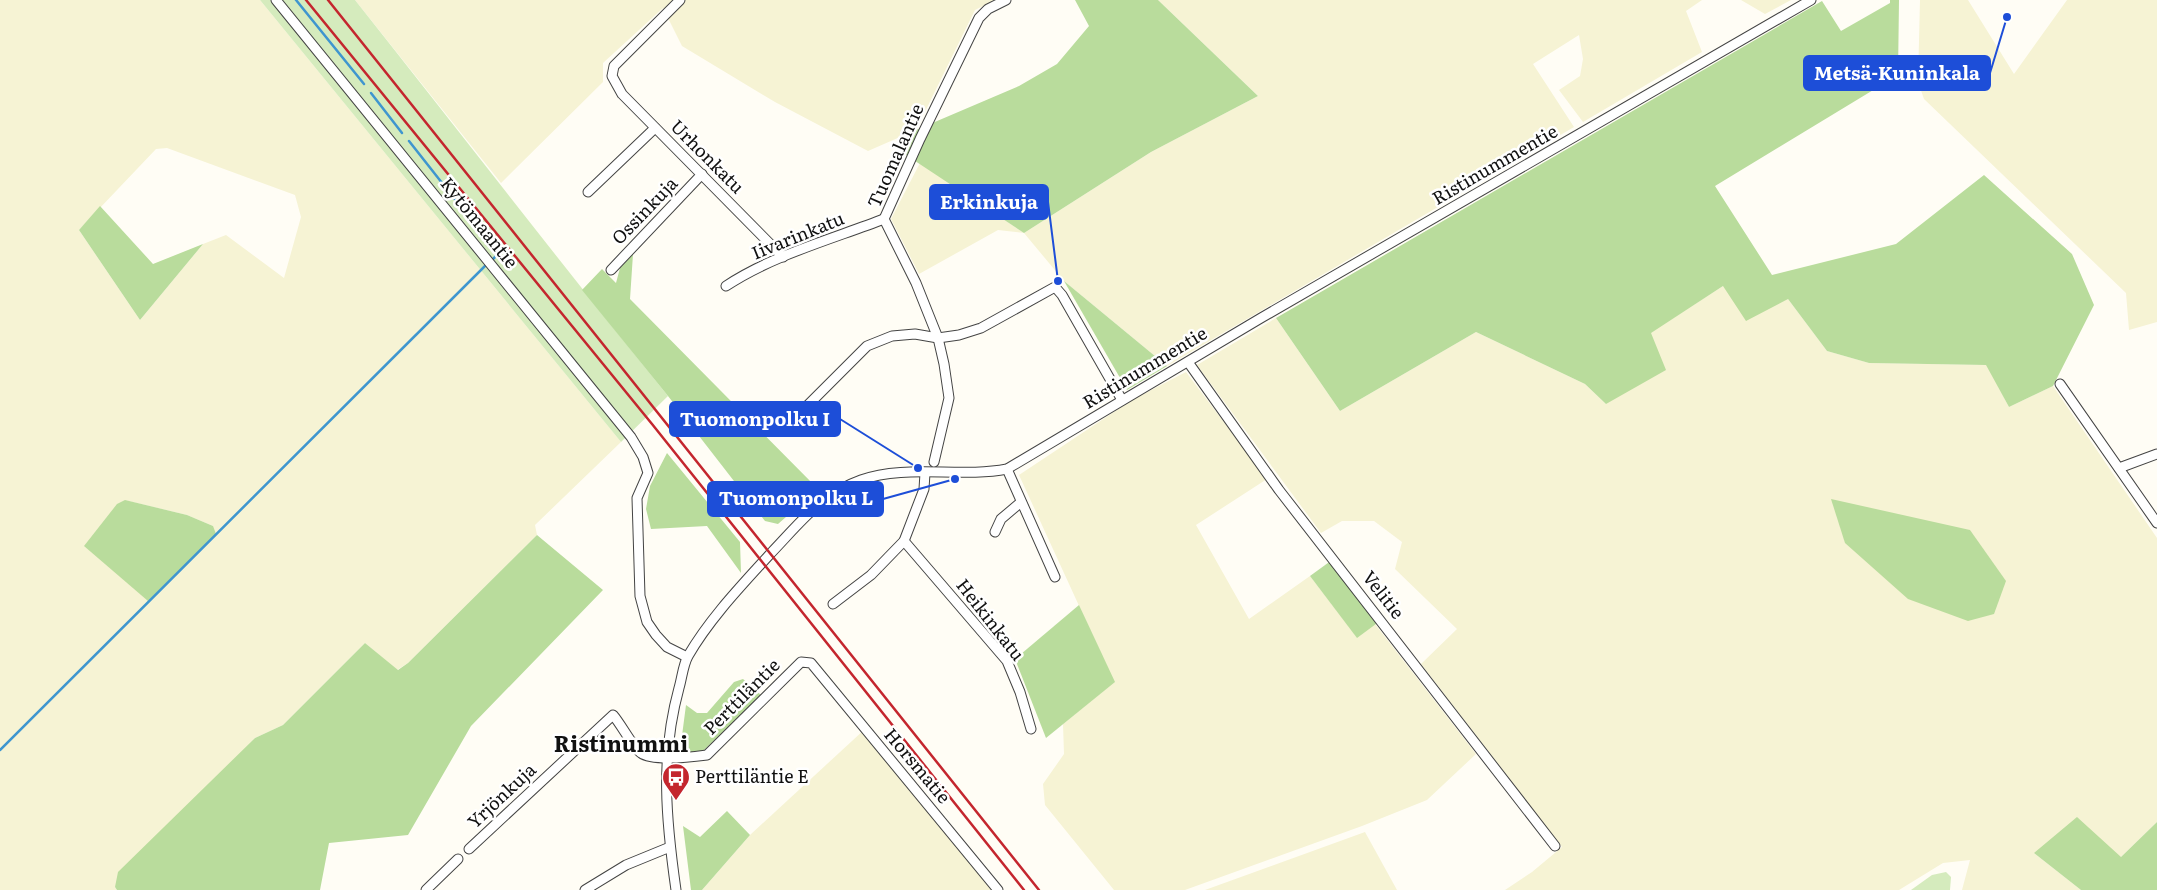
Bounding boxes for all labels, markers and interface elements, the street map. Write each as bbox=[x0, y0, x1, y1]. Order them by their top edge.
callout: Metsä-Kuninkala bbox=[1804, 56, 1990, 90]
text: Metsä-Kuninkala bbox=[1814, 58, 1980, 86]
street label: Tuomalantie bbox=[860, 99, 930, 212]
street label: Urhonkatu bbox=[665, 113, 751, 199]
street label: Ristinummentie bbox=[1426, 117, 1562, 211]
street label: Ossinkuja bbox=[605, 170, 683, 250]
street label: Kytömaantie bbox=[435, 171, 525, 274]
callout: Erkinkuja bbox=[930, 185, 1048, 219]
text: Erkinkuja bbox=[940, 187, 1038, 215]
street label: Iivarinkatu bbox=[747, 204, 848, 265]
street label: Ristinummentie bbox=[1077, 319, 1212, 415]
callout: Tuomonpolku I bbox=[670, 402, 840, 436]
text: Tuomonpolku I bbox=[680, 404, 830, 432]
callout: Tuomonpolku L bbox=[708, 482, 883, 516]
text: Tuomonpolku L bbox=[719, 483, 873, 511]
street label: Velitie bbox=[1357, 564, 1412, 624]
street label: Heikinkatu bbox=[950, 572, 1032, 666]
street label: Perttiläntie bbox=[697, 652, 785, 740]
street label: Horsmatie bbox=[879, 721, 958, 809]
district label: Ristinummi bbox=[554, 726, 688, 759]
street label: Yrjönkuja bbox=[461, 756, 542, 834]
bus stop icon: Perttiläntie E bbox=[661, 762, 691, 801]
place label: Perttiläntie E bbox=[695, 762, 809, 789]

